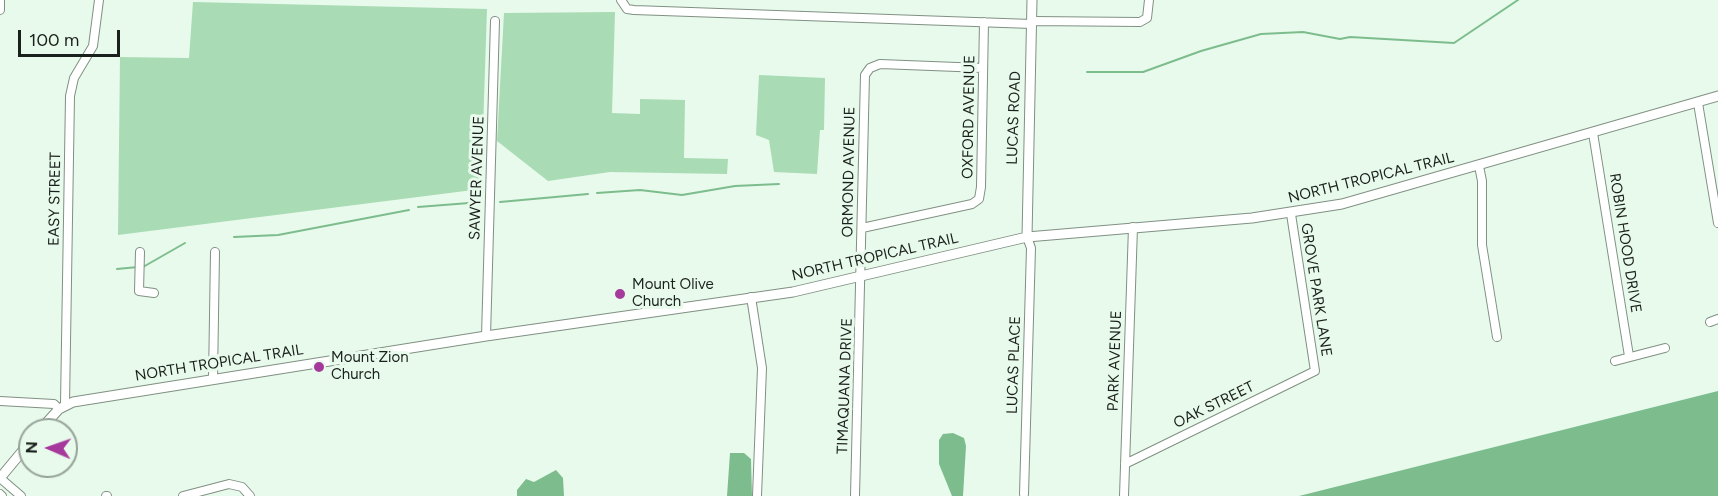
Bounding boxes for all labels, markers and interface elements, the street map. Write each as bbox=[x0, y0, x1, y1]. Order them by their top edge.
scale bar bbox=[21, 18, 123, 56]
text: 100 m bbox=[29, 29, 79, 51]
street label: OXFORD AVENUE bbox=[959, 55, 979, 179]
street label: LUCAS ROAD bbox=[1003, 71, 1025, 165]
street label: ORMOND AVENUE bbox=[839, 106, 859, 238]
street label: SAWYER AVENUE bbox=[466, 116, 488, 240]
street label: NORTH TROPICAL TRAIL bbox=[1286, 149, 1456, 207]
street label: EASY STREET bbox=[45, 152, 65, 246]
street label: ROBIN HOOD DRIVE bbox=[1605, 172, 1645, 314]
street label: GROVE PARK LANE bbox=[1297, 222, 1335, 358]
street label: NORTH TROPICAL TRAIL bbox=[790, 229, 960, 285]
place label: Mount Olive Church bbox=[632, 276, 714, 311]
marker: Mount Olive Church bbox=[613, 287, 627, 301]
street label: PARK AVENUE bbox=[1104, 310, 1126, 412]
street label: LUCAS PLACE bbox=[1003, 316, 1025, 414]
street label: TIMAQUANA DRIVE bbox=[834, 318, 856, 454]
street label: NORTH TROPICAL TRAIL bbox=[134, 341, 304, 385]
place label: Mount Zion Church bbox=[331, 349, 409, 384]
marker: Mount Zion Church bbox=[312, 360, 326, 374]
street label: OAK STREET bbox=[1171, 378, 1257, 432]
north arrow bbox=[18, 418, 78, 478]
text: N bbox=[22, 441, 41, 454]

